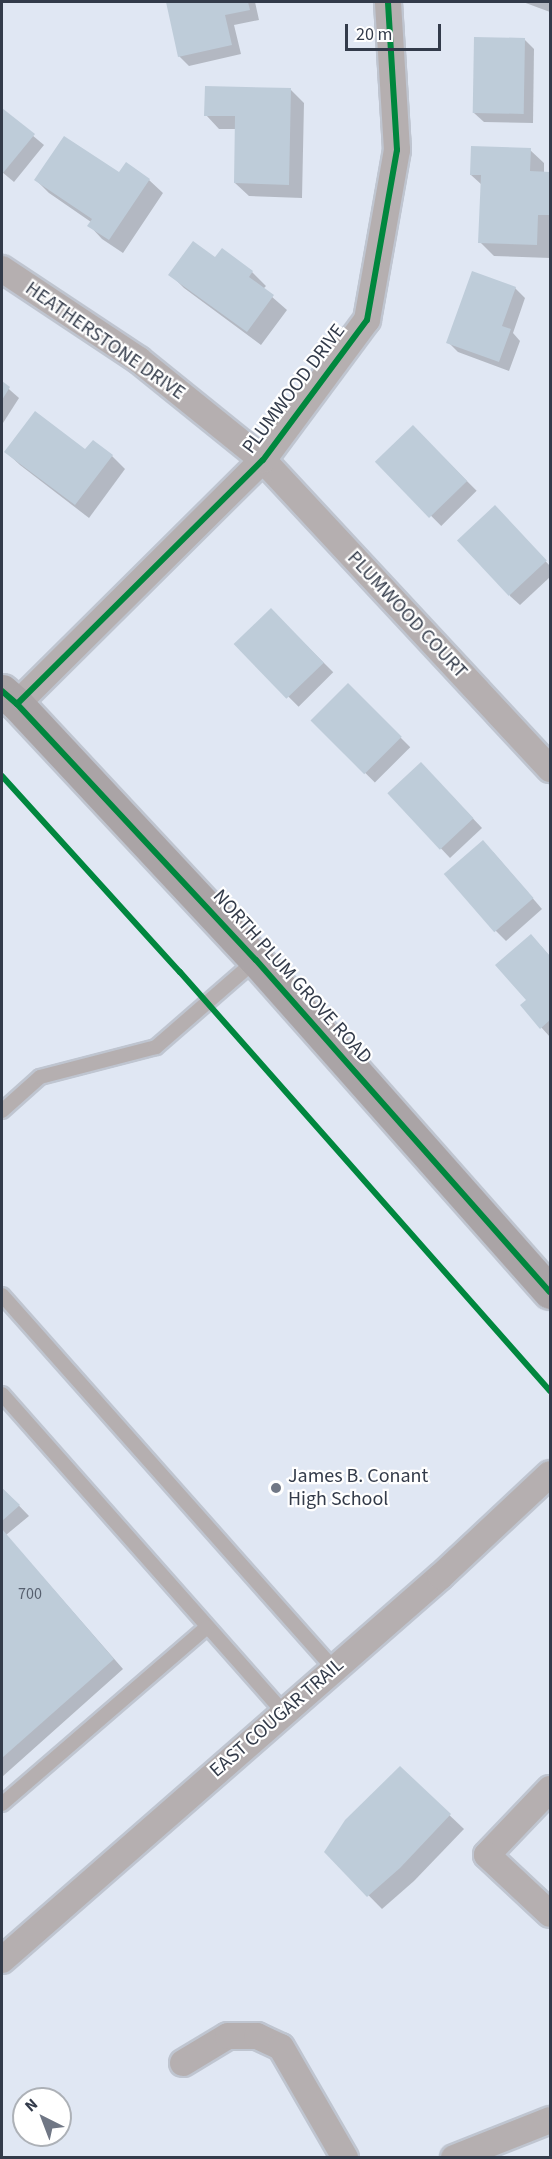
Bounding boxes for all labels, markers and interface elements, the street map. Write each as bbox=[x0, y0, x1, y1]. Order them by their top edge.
scale bar bbox=[348, 12, 444, 50]
text: 20 m bbox=[356, 22, 392, 47]
street label: HEATHERSTONE DRIVE bbox=[20, 277, 190, 405]
street label: PLUMWOOD DRIVE bbox=[237, 319, 351, 459]
street label: PLUMWOOD COURT bbox=[342, 546, 472, 684]
street label: NORTH PLUM GROVE ROAD bbox=[207, 885, 377, 1069]
place label: James B. Conant High School bbox=[288, 1464, 428, 1511]
marker: James B. Conant High School bbox=[269, 1481, 283, 1495]
house number: 700 bbox=[18, 1584, 42, 1604]
street label: EAST COUGAR TRAIL bbox=[205, 1653, 349, 1783]
north arrow bbox=[12, 2087, 72, 2147]
text: N bbox=[20, 2093, 43, 2117]

